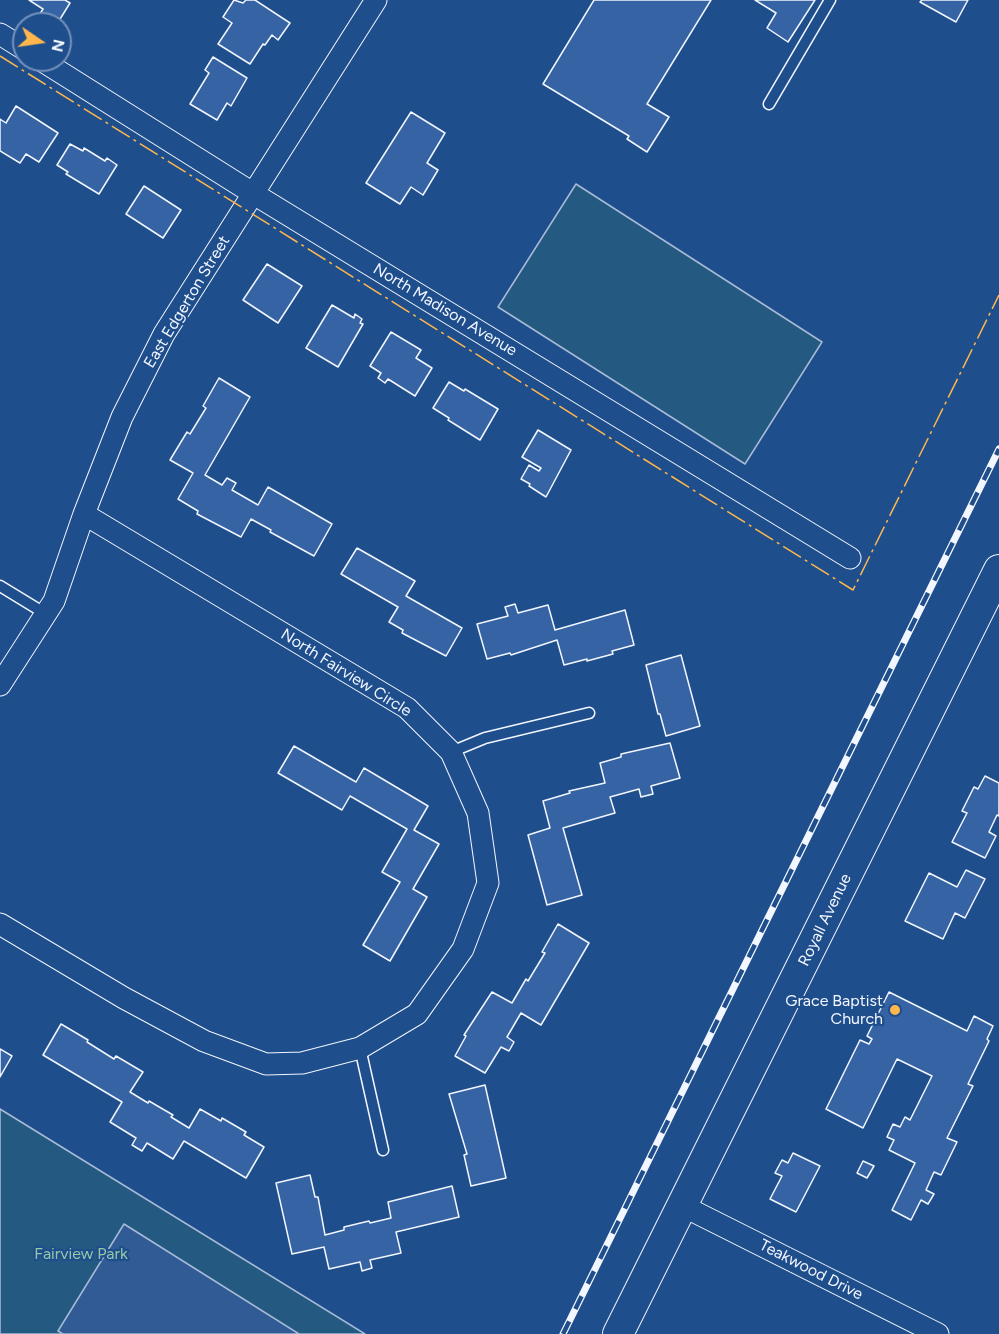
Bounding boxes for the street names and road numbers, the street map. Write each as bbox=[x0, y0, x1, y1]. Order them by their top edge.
street label: East Edgerton Street bbox=[140, 233, 234, 371]
street label: North Madison Avenue bbox=[370, 259, 520, 361]
street label: North Fairview Circle bbox=[277, 625, 415, 721]
street label: Royall Avenue bbox=[794, 871, 856, 969]
street label: Teakwood Drive bbox=[756, 1236, 866, 1304]

